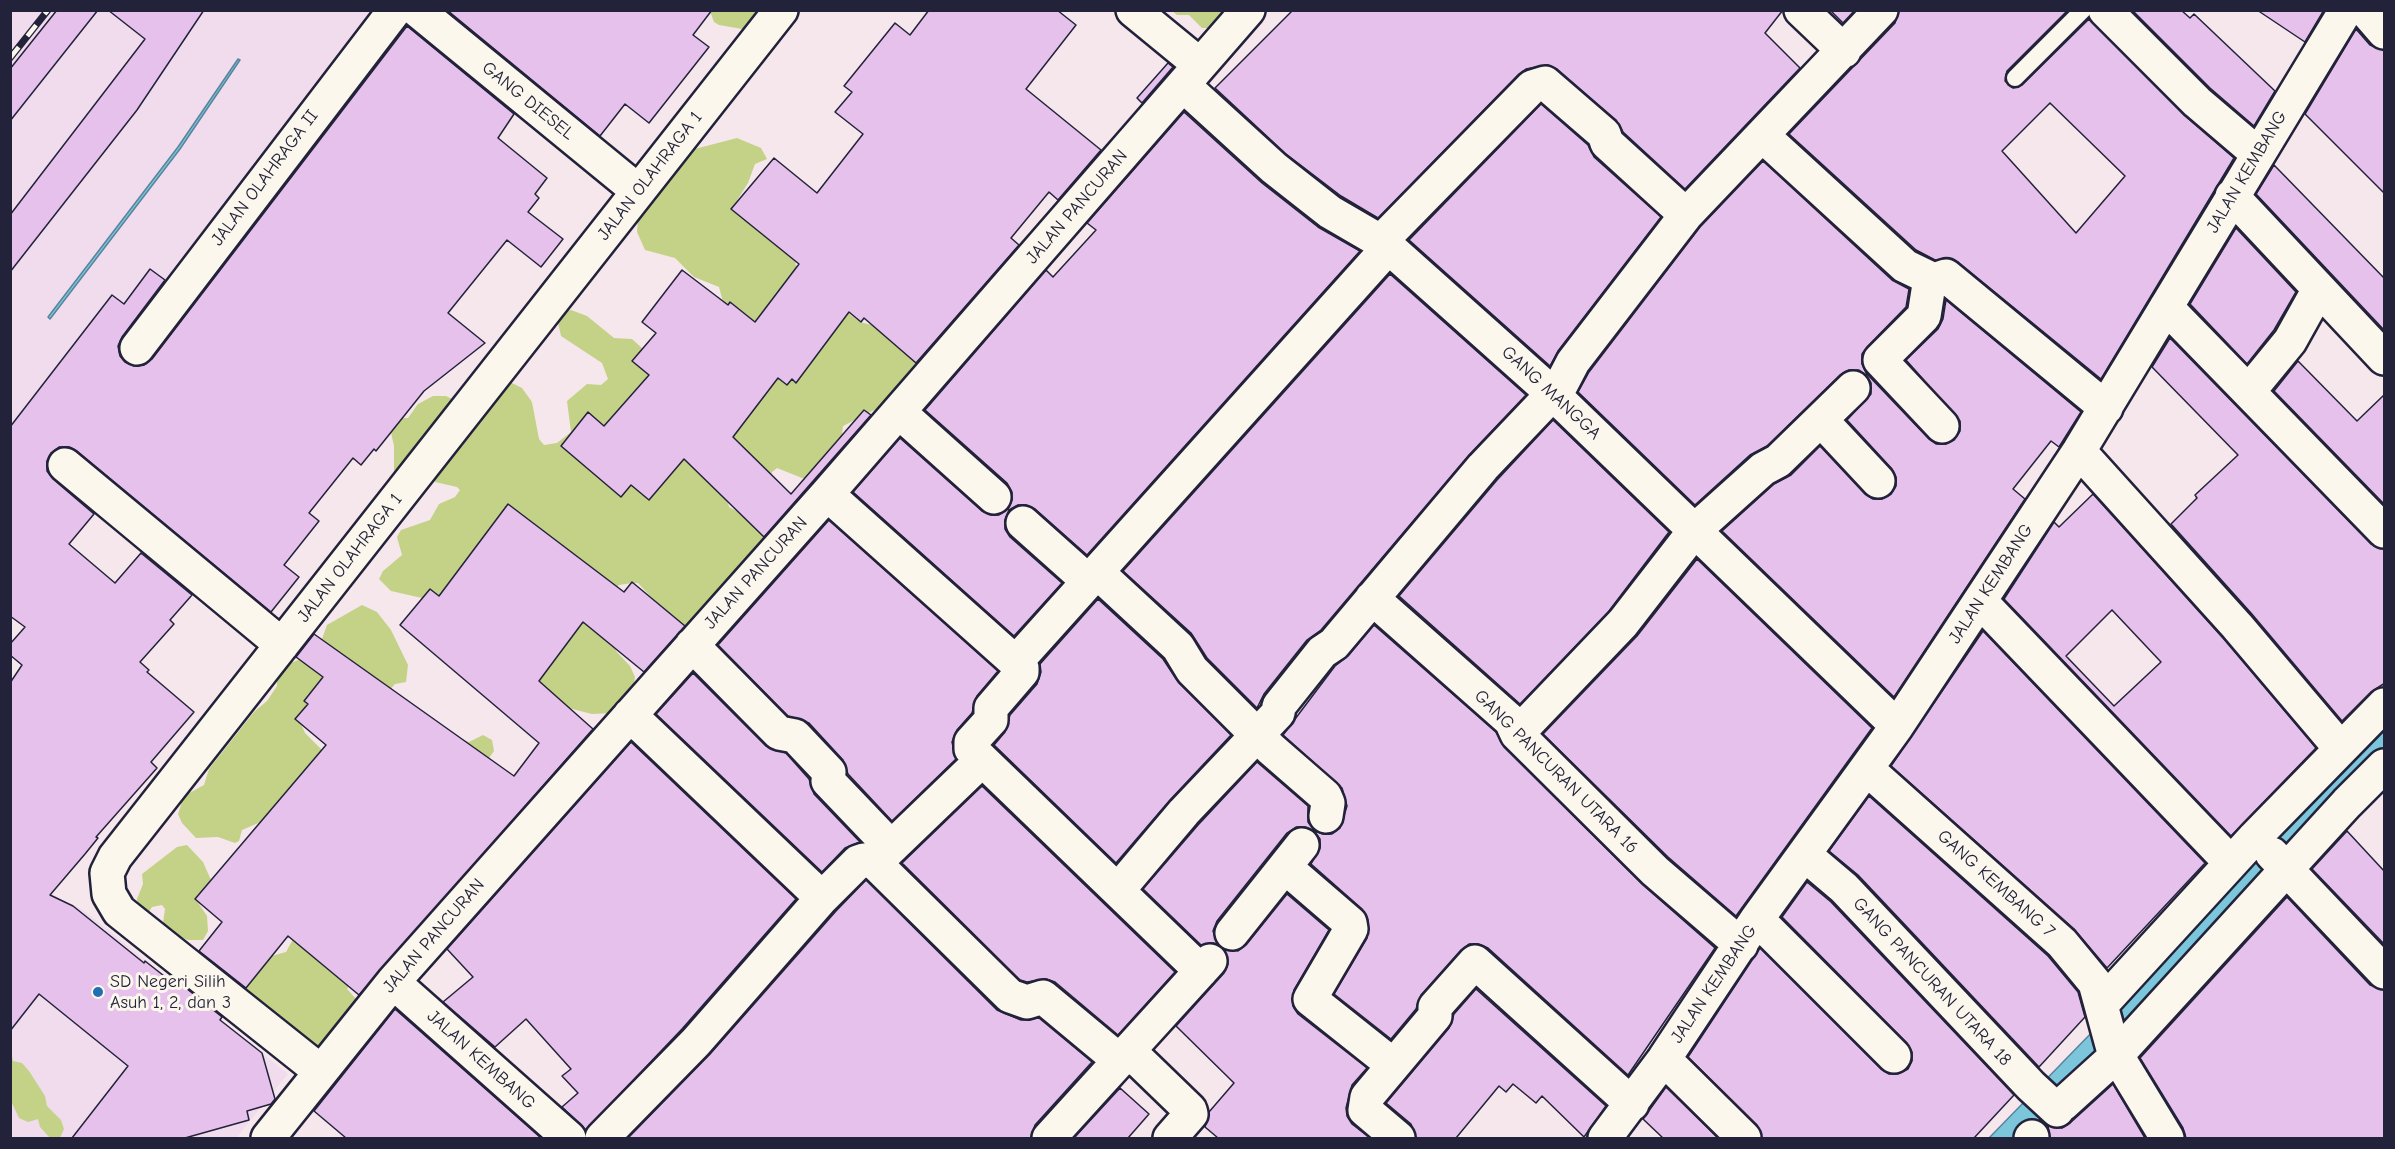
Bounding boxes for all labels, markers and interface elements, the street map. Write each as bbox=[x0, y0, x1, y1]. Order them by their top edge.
street label: GANG DIESEL bbox=[477, 57, 579, 145]
street label: JALAN OLAHRAGA II bbox=[207, 106, 323, 250]
street label: JALAN OLAHRAGA 1 bbox=[593, 107, 707, 245]
street label: JALAN KEMBANG bbox=[2202, 107, 2292, 237]
street label: JALAN PANCURAN bbox=[1022, 146, 1132, 268]
street label: GANG MANGGA bbox=[1497, 342, 1605, 444]
street label: JALAN OLAHRAGA 1 bbox=[293, 489, 407, 627]
street label: JALAN PANCURAN bbox=[700, 512, 812, 634]
street label: JALAN KEMBANG bbox=[1944, 520, 2038, 648]
street label: GANG PANCURAN UTARA 16 bbox=[1469, 685, 1643, 859]
street label: GANG KEMBANG 7 bbox=[1933, 825, 2059, 943]
street label: JALAN PANCURAN bbox=[379, 875, 489, 997]
street label: GANG PANCURAN UTARA 18 bbox=[1848, 893, 2016, 1071]
street label: JALAN KEMBANG bbox=[1666, 921, 1762, 1047]
place label: SD Negeri Silih Asuh 1, 2, dan 3 bbox=[110, 971, 231, 1014]
marker: SD Negeri Silih Asuh 1, 2, dan 3 bbox=[91, 985, 105, 999]
street label: JALAN KEMBANG bbox=[422, 1006, 540, 1114]

